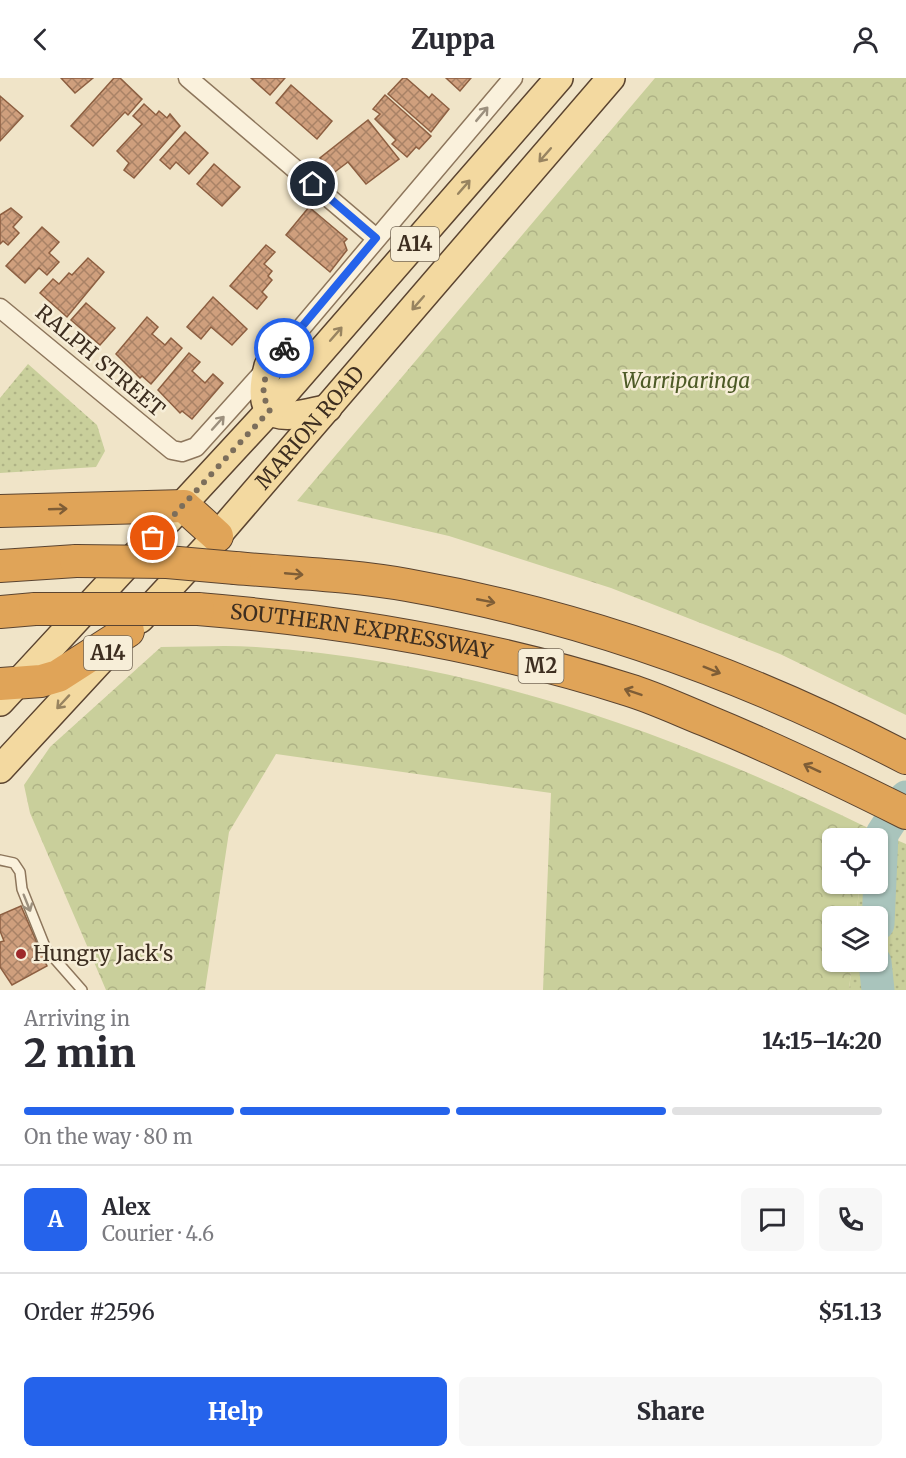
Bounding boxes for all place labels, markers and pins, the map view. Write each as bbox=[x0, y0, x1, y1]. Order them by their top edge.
pin bbox=[287, 158, 338, 209]
pin bbox=[127, 512, 178, 563]
place label: Hungry Jack's bbox=[33, 940, 173, 967]
marker: Hungry Jack's bbox=[14, 947, 28, 961]

